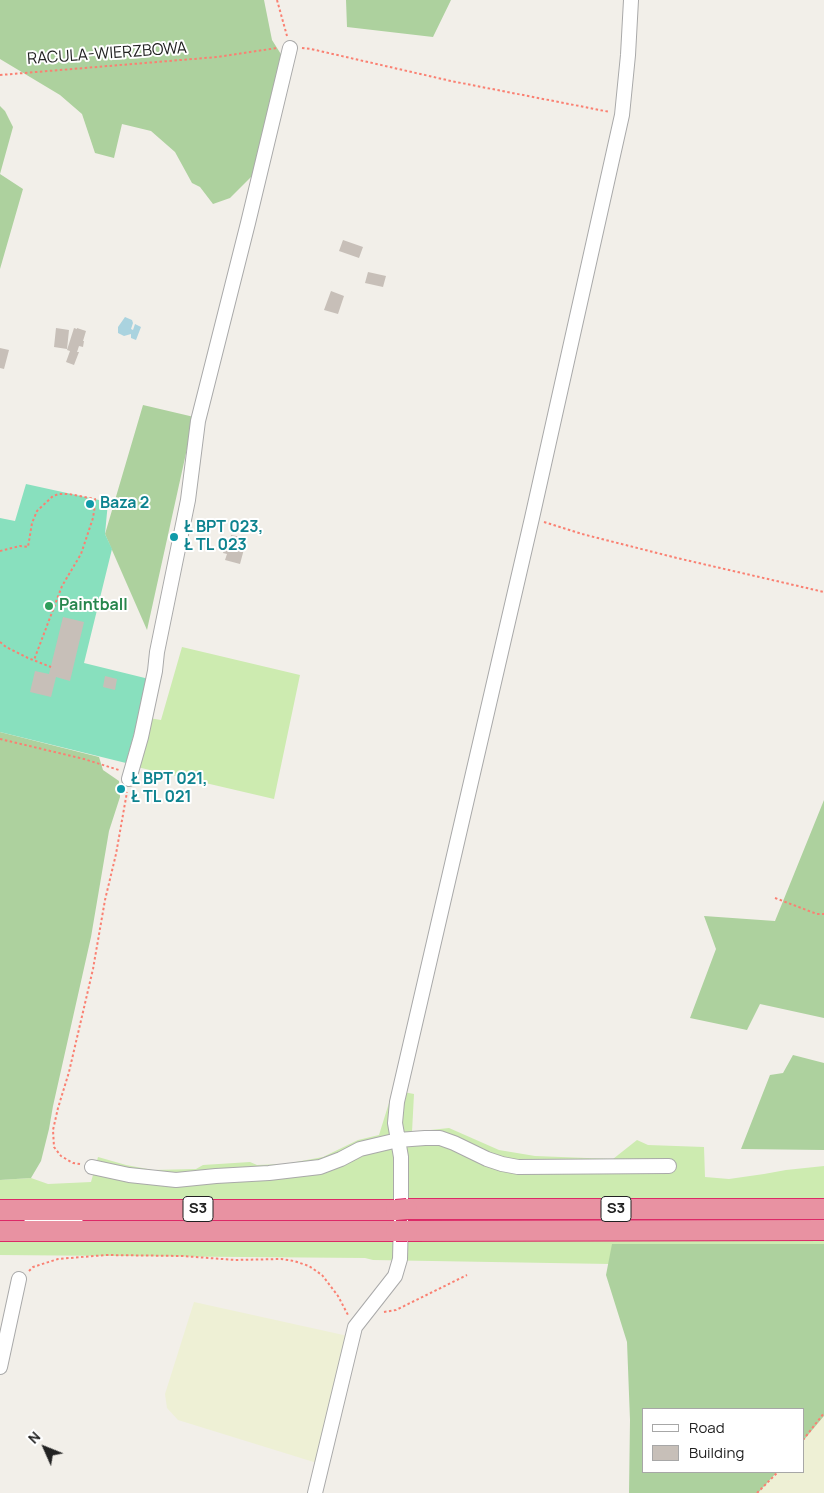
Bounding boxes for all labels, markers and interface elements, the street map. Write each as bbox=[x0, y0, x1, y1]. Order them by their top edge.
street label: RACULA-WIERZBOWA bbox=[26, 39, 188, 69]
place label: Baza 2 bbox=[100, 494, 149, 514]
marker: Baza 2 bbox=[84, 498, 96, 510]
place label: Ł BPT 023, Ł TL 023 bbox=[184, 518, 263, 556]
marker: Ł BPT 023, Ł TL 023 bbox=[168, 531, 180, 543]
place label: Paintball bbox=[59, 596, 128, 616]
marker: Paintball bbox=[43, 600, 55, 612]
place label: Ł BPT 021, Ł TL 021 bbox=[131, 770, 207, 808]
marker: Ł BPT 021, Ł TL 021 bbox=[115, 783, 127, 795]
road number: S3 bbox=[183, 1196, 213, 1222]
road number: S3 bbox=[601, 1196, 631, 1222]
legend bbox=[642, 1408, 804, 1473]
text: Road bbox=[689, 1417, 725, 1438]
north arrow bbox=[20, 1423, 70, 1473]
text: N bbox=[24, 1427, 44, 1447]
text: Building bbox=[689, 1442, 744, 1463]

